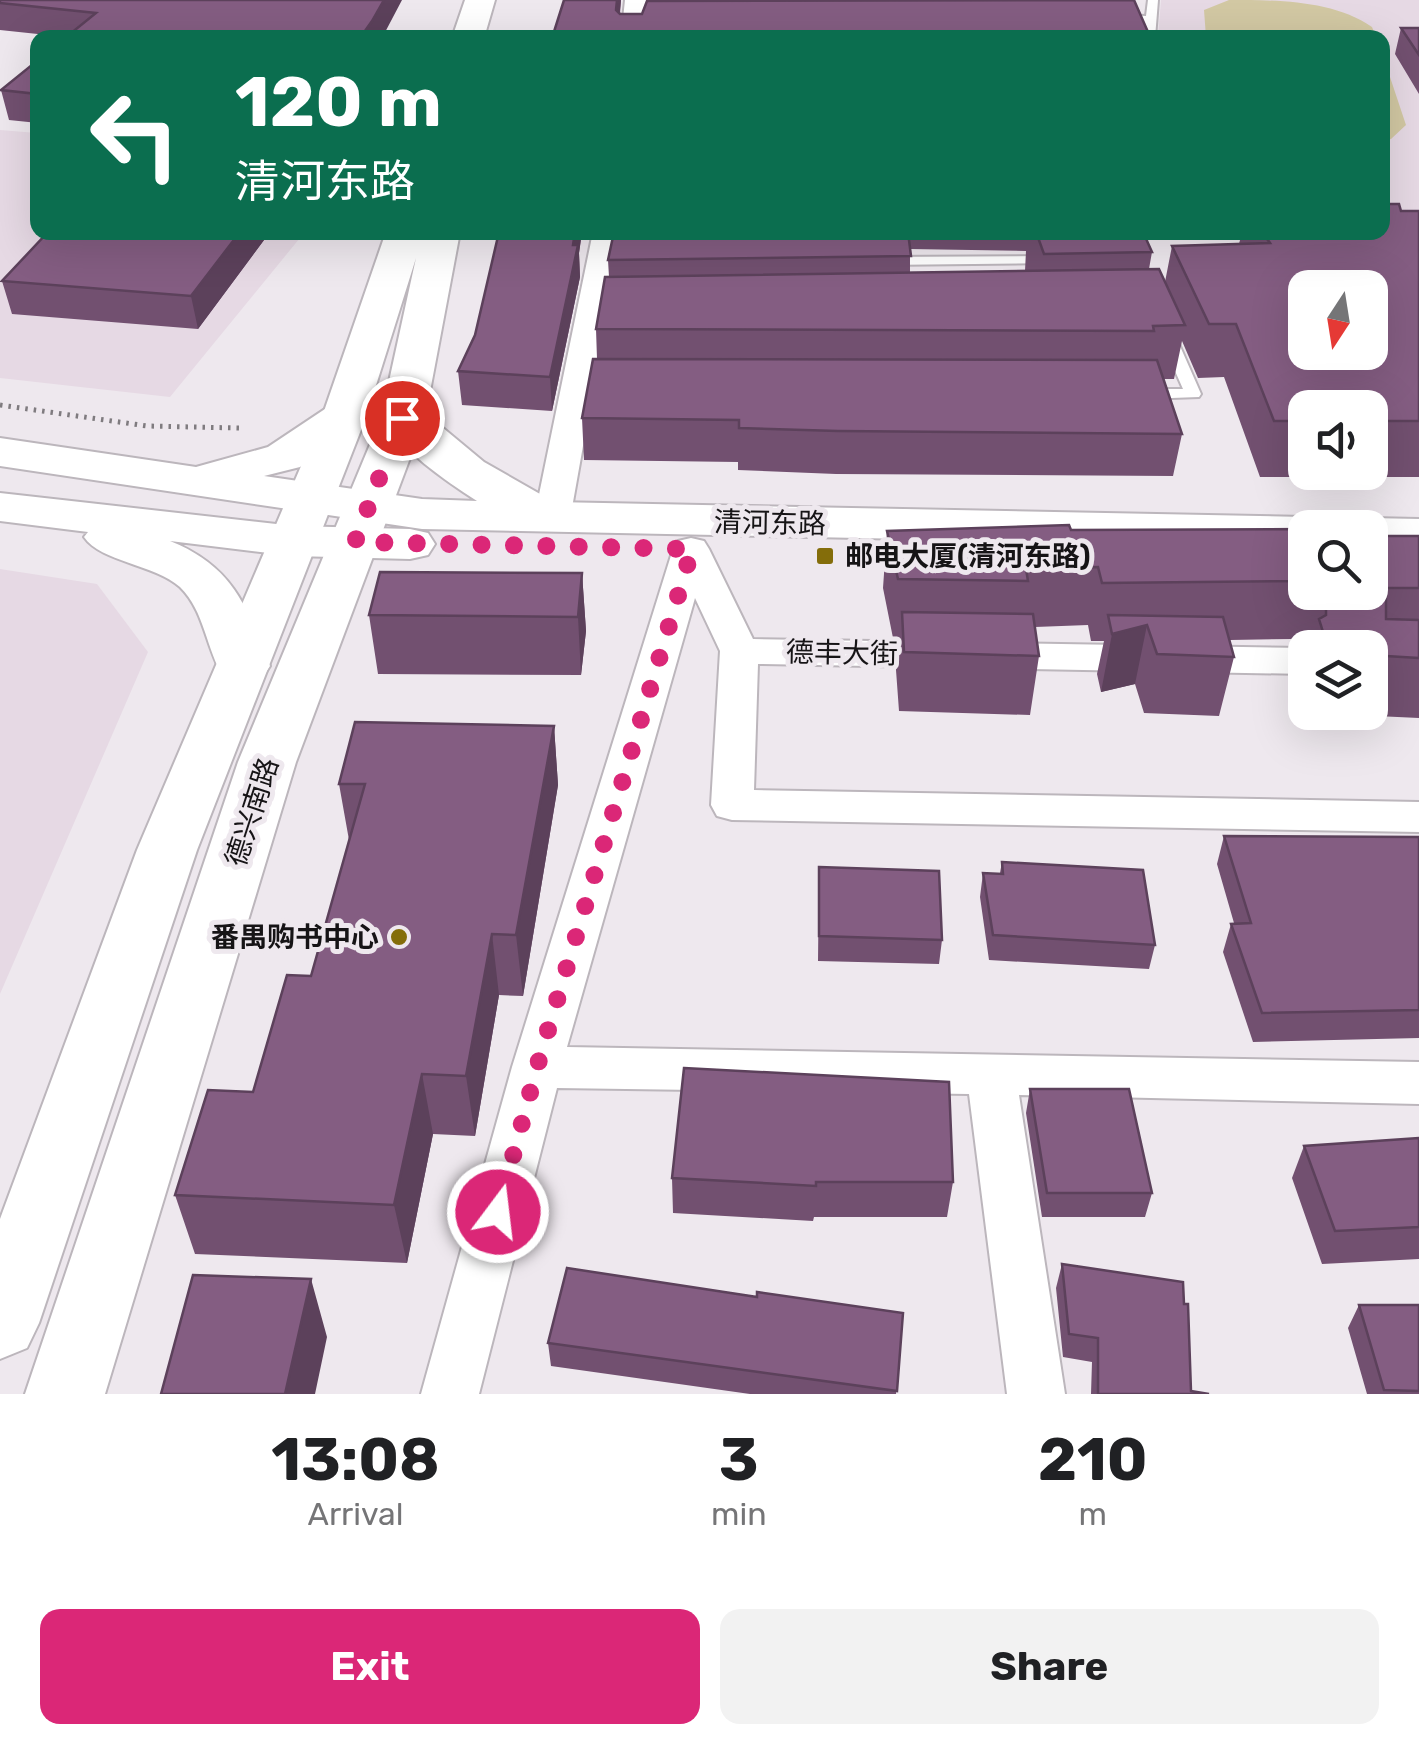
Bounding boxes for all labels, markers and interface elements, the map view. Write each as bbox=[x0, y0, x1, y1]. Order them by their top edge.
text: 120 m bbox=[235, 61, 442, 144]
icon: left bbox=[70, 70, 200, 200]
text: 清河东路 bbox=[235, 155, 415, 208]
north arrow bbox=[1288, 270, 1388, 370]
map controls bbox=[1288, 270, 1388, 730]
pin bbox=[360, 376, 445, 461]
button: sound bbox=[1288, 390, 1388, 490]
icon: arrive bbox=[375, 391, 430, 446]
street label: 清河东路 bbox=[714, 506, 826, 540]
button: search bbox=[1288, 510, 1388, 610]
place label: 邮电大厦(清河东路) bbox=[845, 540, 1091, 573]
marker: 邮电大厦(清河东路) bbox=[814, 545, 836, 567]
button: layers bbox=[1288, 630, 1388, 730]
street label: 德丰大街 bbox=[786, 636, 898, 670]
street label: 德兴南路 bbox=[219, 754, 285, 870]
place label: 番禺购书中心 bbox=[211, 921, 379, 954]
marker: 番禺购书中心 bbox=[388, 926, 410, 948]
position arrow bbox=[446, 1160, 550, 1264]
text: 13:08 bbox=[271, 1424, 440, 1495]
text: 3 bbox=[719, 1424, 759, 1495]
text: 210 bbox=[1038, 1424, 1148, 1495]
text: Arrival bbox=[308, 1495, 404, 1533]
text: min bbox=[711, 1495, 767, 1533]
text: m bbox=[1079, 1495, 1107, 1533]
button: Exit bbox=[40, 1609, 700, 1724]
button: Share bbox=[720, 1609, 1379, 1724]

